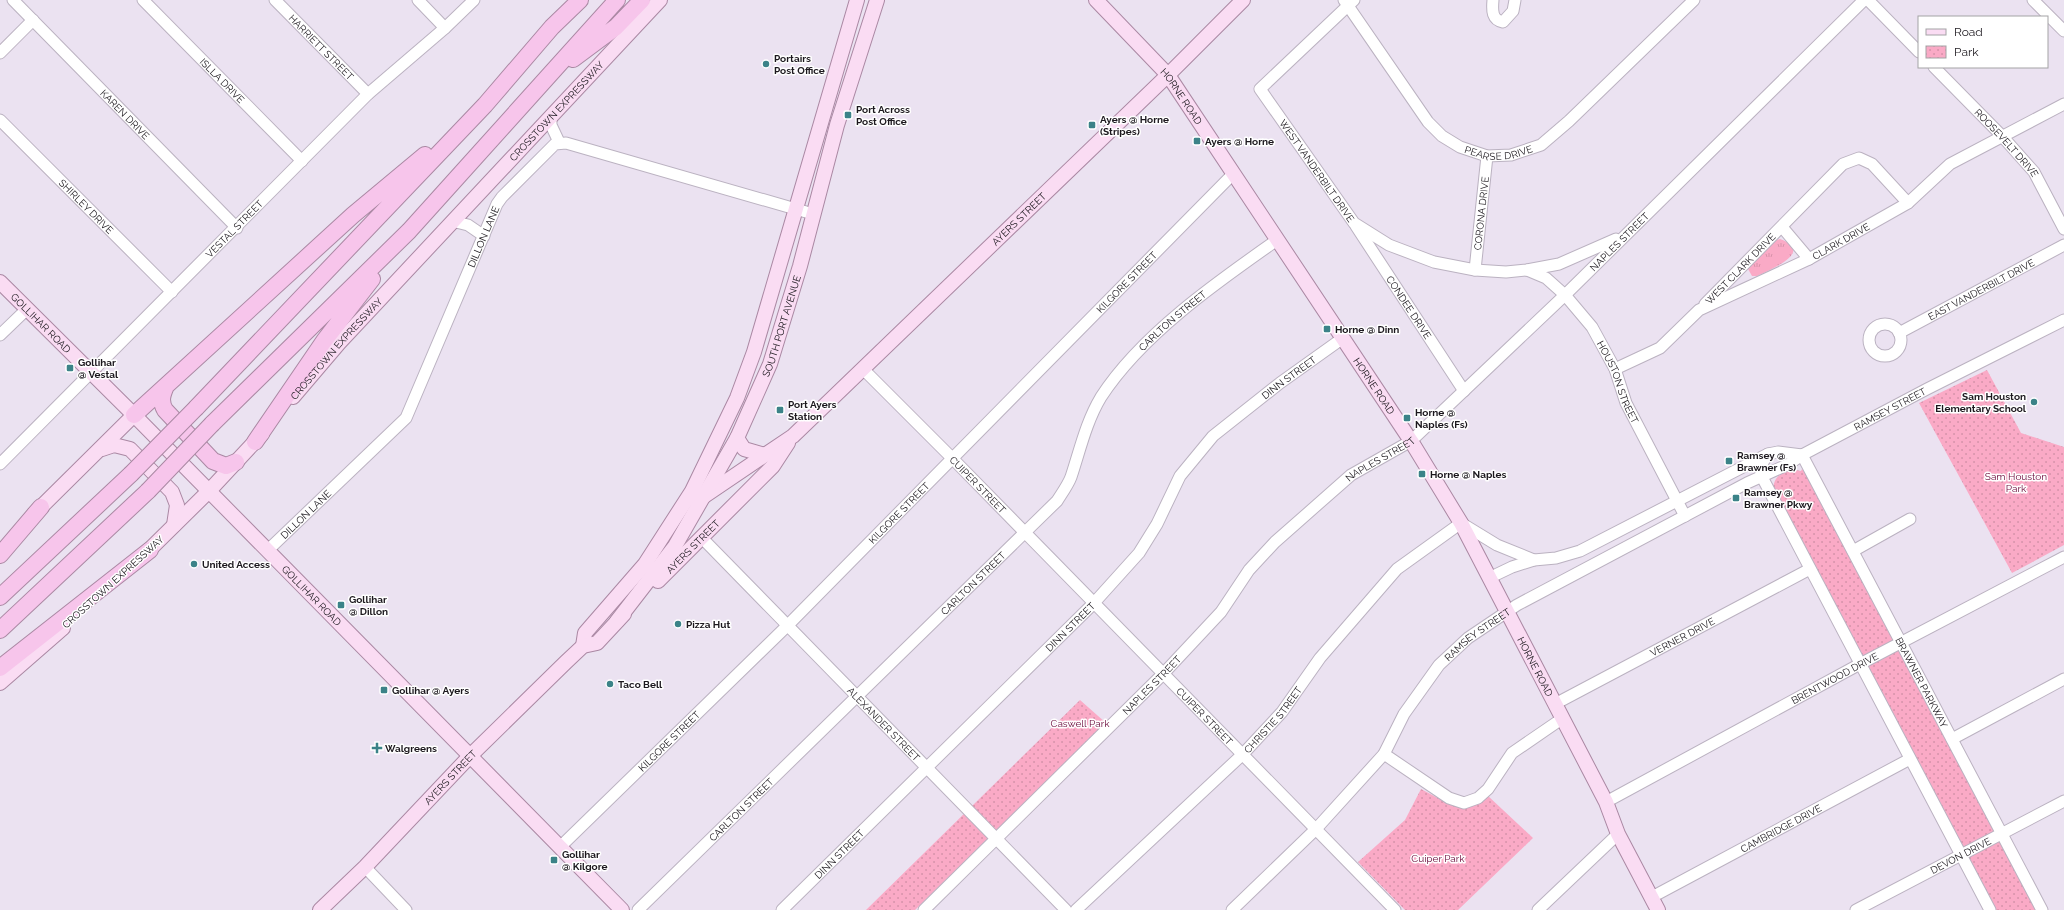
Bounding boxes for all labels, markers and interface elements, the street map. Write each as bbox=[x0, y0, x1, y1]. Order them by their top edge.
street label: HARRIETT STREET bbox=[287, 12, 356, 82]
legend bbox=[1918, 16, 2048, 68]
text: Road bbox=[1954, 25, 1983, 39]
text: Park bbox=[1954, 45, 1979, 59]
place label: Portairs Post Office bbox=[774, 53, 825, 76]
street label: ISLLA DRIVE bbox=[198, 56, 247, 105]
street label: CROSSTOWN EXPRESSWAY bbox=[507, 58, 606, 163]
marker: Portairs Post Office bbox=[761, 59, 771, 69]
street label: HORNE ROAD bbox=[1159, 66, 1205, 126]
street label: KAREN DRIVE bbox=[98, 87, 152, 141]
place label: Port Across Post Office bbox=[856, 104, 910, 127]
street label: ROOSEVELT DRIVE bbox=[1973, 106, 2041, 178]
marker: Port Across Post Office bbox=[843, 110, 853, 120]
place label: Ayers @ Horne (Stripes) bbox=[1100, 114, 1169, 137]
street label: WEST VANDERBILT DRIVE bbox=[1278, 117, 1357, 224]
marker: Ayers @ Horne (Stripes) bbox=[1087, 120, 1097, 130]
marker: Ayers @ Horne bbox=[1192, 136, 1202, 146]
place label: Ayers @ Horne bbox=[1205, 136, 1274, 147]
street label: PEARSE DRIVE bbox=[1463, 143, 1534, 162]
street label: CORONA DRIVE bbox=[1472, 176, 1490, 251]
street label: SHIRLEY DRIVE bbox=[57, 177, 116, 236]
street label: AYERS STREET bbox=[989, 190, 1048, 247]
street label: VESTAL STREET bbox=[203, 198, 265, 259]
street label: DILLON LANE bbox=[465, 204, 501, 269]
street label: NAPLES STREET bbox=[1587, 210, 1651, 273]
street label: CLARK DRIVE bbox=[1810, 220, 1871, 261]
street label: WEST CLARK DRIVE bbox=[1703, 231, 1777, 306]
street label: KILGORE STREET bbox=[1094, 249, 1159, 315]
street label: EAST VANDERBILT DRIVE bbox=[1926, 256, 2036, 322]
street label: SOUTH PORT AVENUE bbox=[760, 274, 802, 378]
street label: CONDEE DRIVE bbox=[1385, 274, 1434, 341]
street label: CARLTON STREET bbox=[1136, 288, 1208, 353]
street label: GOLLIHAR ROAD bbox=[9, 291, 73, 355]
street label: CROSSTOWN EXPRESSWAY bbox=[288, 295, 385, 402]
marker: Horne @ Dinn bbox=[1322, 324, 1332, 334]
place label: Horne @ Dinn bbox=[1335, 324, 1399, 335]
street label: HOUSTON STREET bbox=[1595, 339, 1641, 425]
street label: DINN STREET bbox=[1259, 354, 1318, 401]
street label: HORNE ROAD bbox=[1352, 355, 1397, 416]
place label: Gollihar @ Vestal bbox=[78, 357, 119, 380]
marker: Gollihar @ Vestal bbox=[65, 363, 75, 373]
street label: RAMSEY STREET bbox=[1852, 385, 1928, 432]
place label: Sam Houston Elementary School bbox=[1935, 391, 2027, 414]
marker: Sam Houston Elementary School bbox=[2029, 397, 2039, 407]
place label: Port Ayers Station bbox=[788, 399, 837, 422]
marker: Port Ayers Station bbox=[775, 405, 785, 415]
place label: Horne @ Naples (Fs) bbox=[1415, 407, 1468, 430]
marker: Horne @ Naples (Fs) bbox=[1402, 413, 1412, 423]
street label: NAPLES STREET bbox=[1343, 435, 1417, 483]
place label: Ramsey @ Brawner (Fs) bbox=[1737, 450, 1796, 473]
street label: CUIPER STREET bbox=[948, 454, 1008, 515]
marker: Ramsey @ Brawner (Fs) bbox=[1724, 456, 1734, 466]
marker: Horne @ Naples bbox=[1417, 469, 1427, 479]
place label: Horne @ Naples bbox=[1430, 469, 1506, 480]
park label: Sam Houston Park bbox=[1985, 471, 2047, 494]
street label: KILGORE STREET bbox=[866, 480, 931, 546]
place label: Ramsey @ Brawner Pkwy bbox=[1744, 487, 1813, 510]
street label: DILLON LANE bbox=[278, 488, 333, 541]
marker: Ramsey @ Brawner Pkwy bbox=[1731, 493, 1741, 503]
street label: AYERS STREET bbox=[664, 517, 722, 575]
street label: CROSSTOWN EXPRESSWAY bbox=[60, 533, 166, 630]
street label: CARLTON STREET bbox=[938, 549, 1007, 617]
marker: United Access bbox=[189, 559, 199, 569]
place label: United Access bbox=[202, 559, 270, 570]
street label: GOLLIHAR ROAD bbox=[280, 563, 344, 628]
place label: Gollihar @ Dillon bbox=[349, 594, 388, 617]
marker: Gollihar @ Dillon bbox=[336, 600, 346, 610]
street label: DINN STREET bbox=[1043, 600, 1097, 653]
street label: RAMSEY STREET bbox=[1442, 606, 1512, 663]
street label: VERNER DRIVE bbox=[1648, 615, 1716, 658]
marker: Pizza Hut bbox=[673, 619, 683, 629]
place label: Pizza Hut bbox=[686, 619, 730, 630]
street label: HORNE ROAD bbox=[1516, 635, 1556, 698]
street label: BRAWNER PARKWAY bbox=[1894, 635, 1950, 730]
street label: BRENTWOOD DRIVE bbox=[1789, 650, 1880, 706]
street label: NAPLES STREET bbox=[1120, 653, 1183, 717]
marker: Taco Bell bbox=[605, 679, 615, 689]
place label: Taco Bell bbox=[618, 679, 663, 690]
street label: CHRISTIE STREET bbox=[1241, 684, 1304, 755]
marker: Gollihar @ Ayers bbox=[379, 685, 389, 695]
place label: Gollihar @ Ayers bbox=[392, 685, 469, 696]
street label: ALEXANDER STREET bbox=[845, 685, 922, 763]
street label: CUIPER STREET bbox=[1174, 685, 1235, 747]
street label: KILGORE STREET bbox=[636, 709, 702, 773]
park label: Caswell Park bbox=[1051, 718, 1110, 729]
marker: Walgreens bbox=[372, 743, 382, 753]
place label: Walgreens bbox=[385, 743, 437, 754]
street label: AYERS STREET bbox=[422, 748, 478, 807]
street label: CARLTON STREET bbox=[707, 776, 775, 843]
street label: CAMBRIDGE DRIVE bbox=[1738, 802, 1823, 854]
street label: DINN STREET bbox=[812, 827, 866, 880]
street label: DEVON DRIVE bbox=[1928, 835, 1993, 876]
place label: Gollihar @ Kilgore bbox=[562, 849, 607, 872]
park label: Cuiper Park bbox=[1411, 853, 1465, 864]
marker: Gollihar @ Kilgore bbox=[549, 855, 559, 865]

